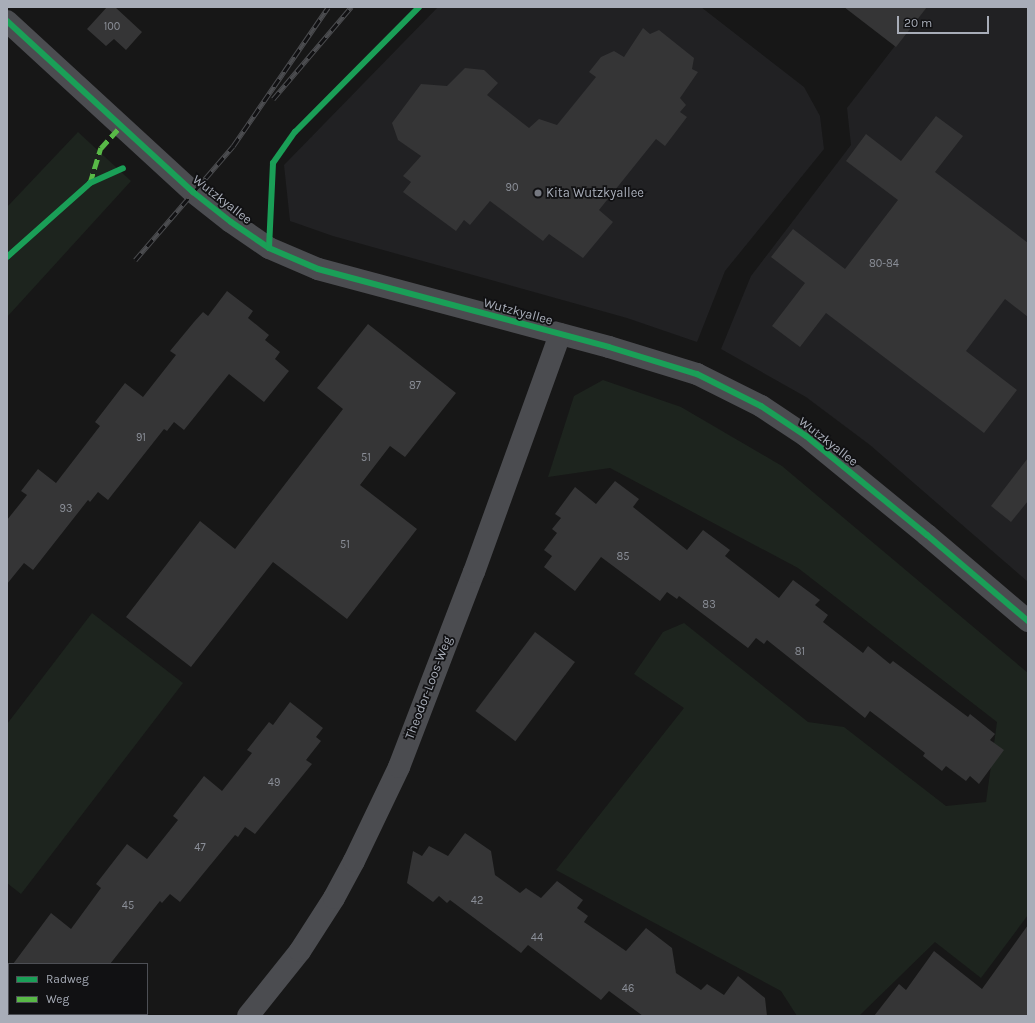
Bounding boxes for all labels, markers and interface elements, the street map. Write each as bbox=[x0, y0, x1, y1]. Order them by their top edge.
scale bar bbox=[899, 8, 991, 34]
text: 20 m bbox=[904, 16, 932, 30]
house number: 100 bbox=[104, 20, 120, 34]
street label: Wutzkyallee bbox=[189, 172, 255, 228]
house number: 90 bbox=[506, 181, 518, 195]
place label: Kita Wutzkyallee bbox=[546, 185, 644, 201]
marker: Kita Wutzkyallee bbox=[533, 188, 543, 198]
house number: 80-84 bbox=[869, 257, 899, 271]
street label: Wutzkyallee bbox=[482, 295, 554, 329]
house number: 87 bbox=[409, 379, 421, 393]
street label: Wutzkyallee bbox=[795, 414, 861, 470]
house number: 91 bbox=[136, 431, 146, 445]
house number: 51 bbox=[361, 451, 371, 465]
house number: 93 bbox=[60, 502, 72, 516]
house number: 51 bbox=[340, 538, 350, 552]
house number: 85 bbox=[617, 550, 629, 564]
house number: 83 bbox=[702, 598, 716, 612]
street label: Theodor-Loos-Weg bbox=[402, 634, 456, 742]
house number: 81 bbox=[795, 645, 805, 659]
house number: 49 bbox=[268, 776, 280, 790]
house number: 47 bbox=[194, 841, 206, 855]
house number: 42 bbox=[471, 894, 483, 908]
house number: 45 bbox=[122, 899, 134, 913]
house number: 44 bbox=[531, 931, 543, 945]
legend bbox=[8, 963, 148, 1015]
text: Radweg bbox=[46, 972, 89, 986]
house number: 46 bbox=[622, 982, 634, 996]
text: Weg bbox=[46, 992, 69, 1006]

